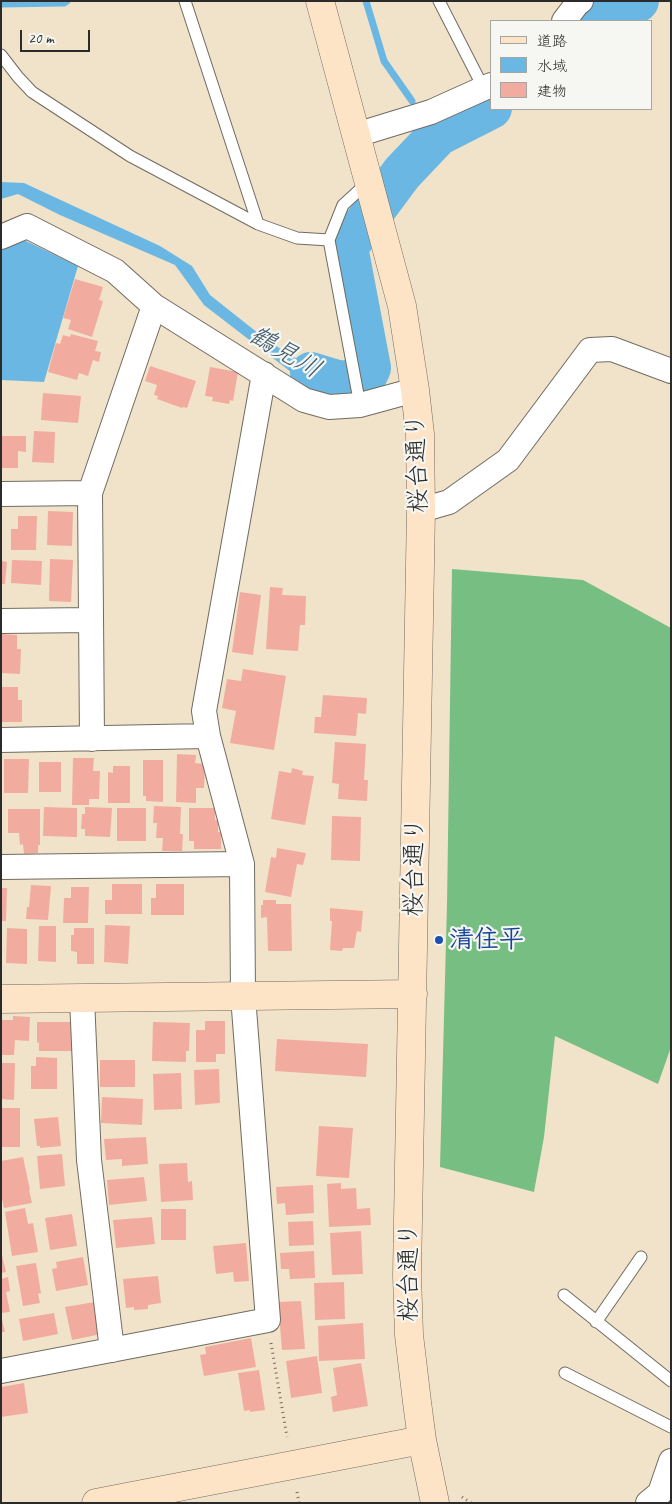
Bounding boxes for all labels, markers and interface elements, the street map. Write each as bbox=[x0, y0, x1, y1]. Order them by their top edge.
scale bar bbox=[22, 20, 92, 52]
legend bbox=[490, 20, 652, 110]
text: 20 m bbox=[28, 29, 54, 48]
text: 道路 bbox=[537, 32, 567, 51]
text: 水域 bbox=[537, 57, 567, 76]
text: 建物 bbox=[537, 82, 567, 101]
water label: 鶴見川 bbox=[243, 320, 327, 386]
street label: 桜台通り bbox=[401, 413, 435, 513]
street label: 桜台通り bbox=[399, 817, 431, 917]
place label: 清住平 bbox=[449, 925, 524, 955]
marker: 清住平 bbox=[433, 934, 445, 946]
street label: 桜台通り bbox=[394, 1222, 424, 1322]

